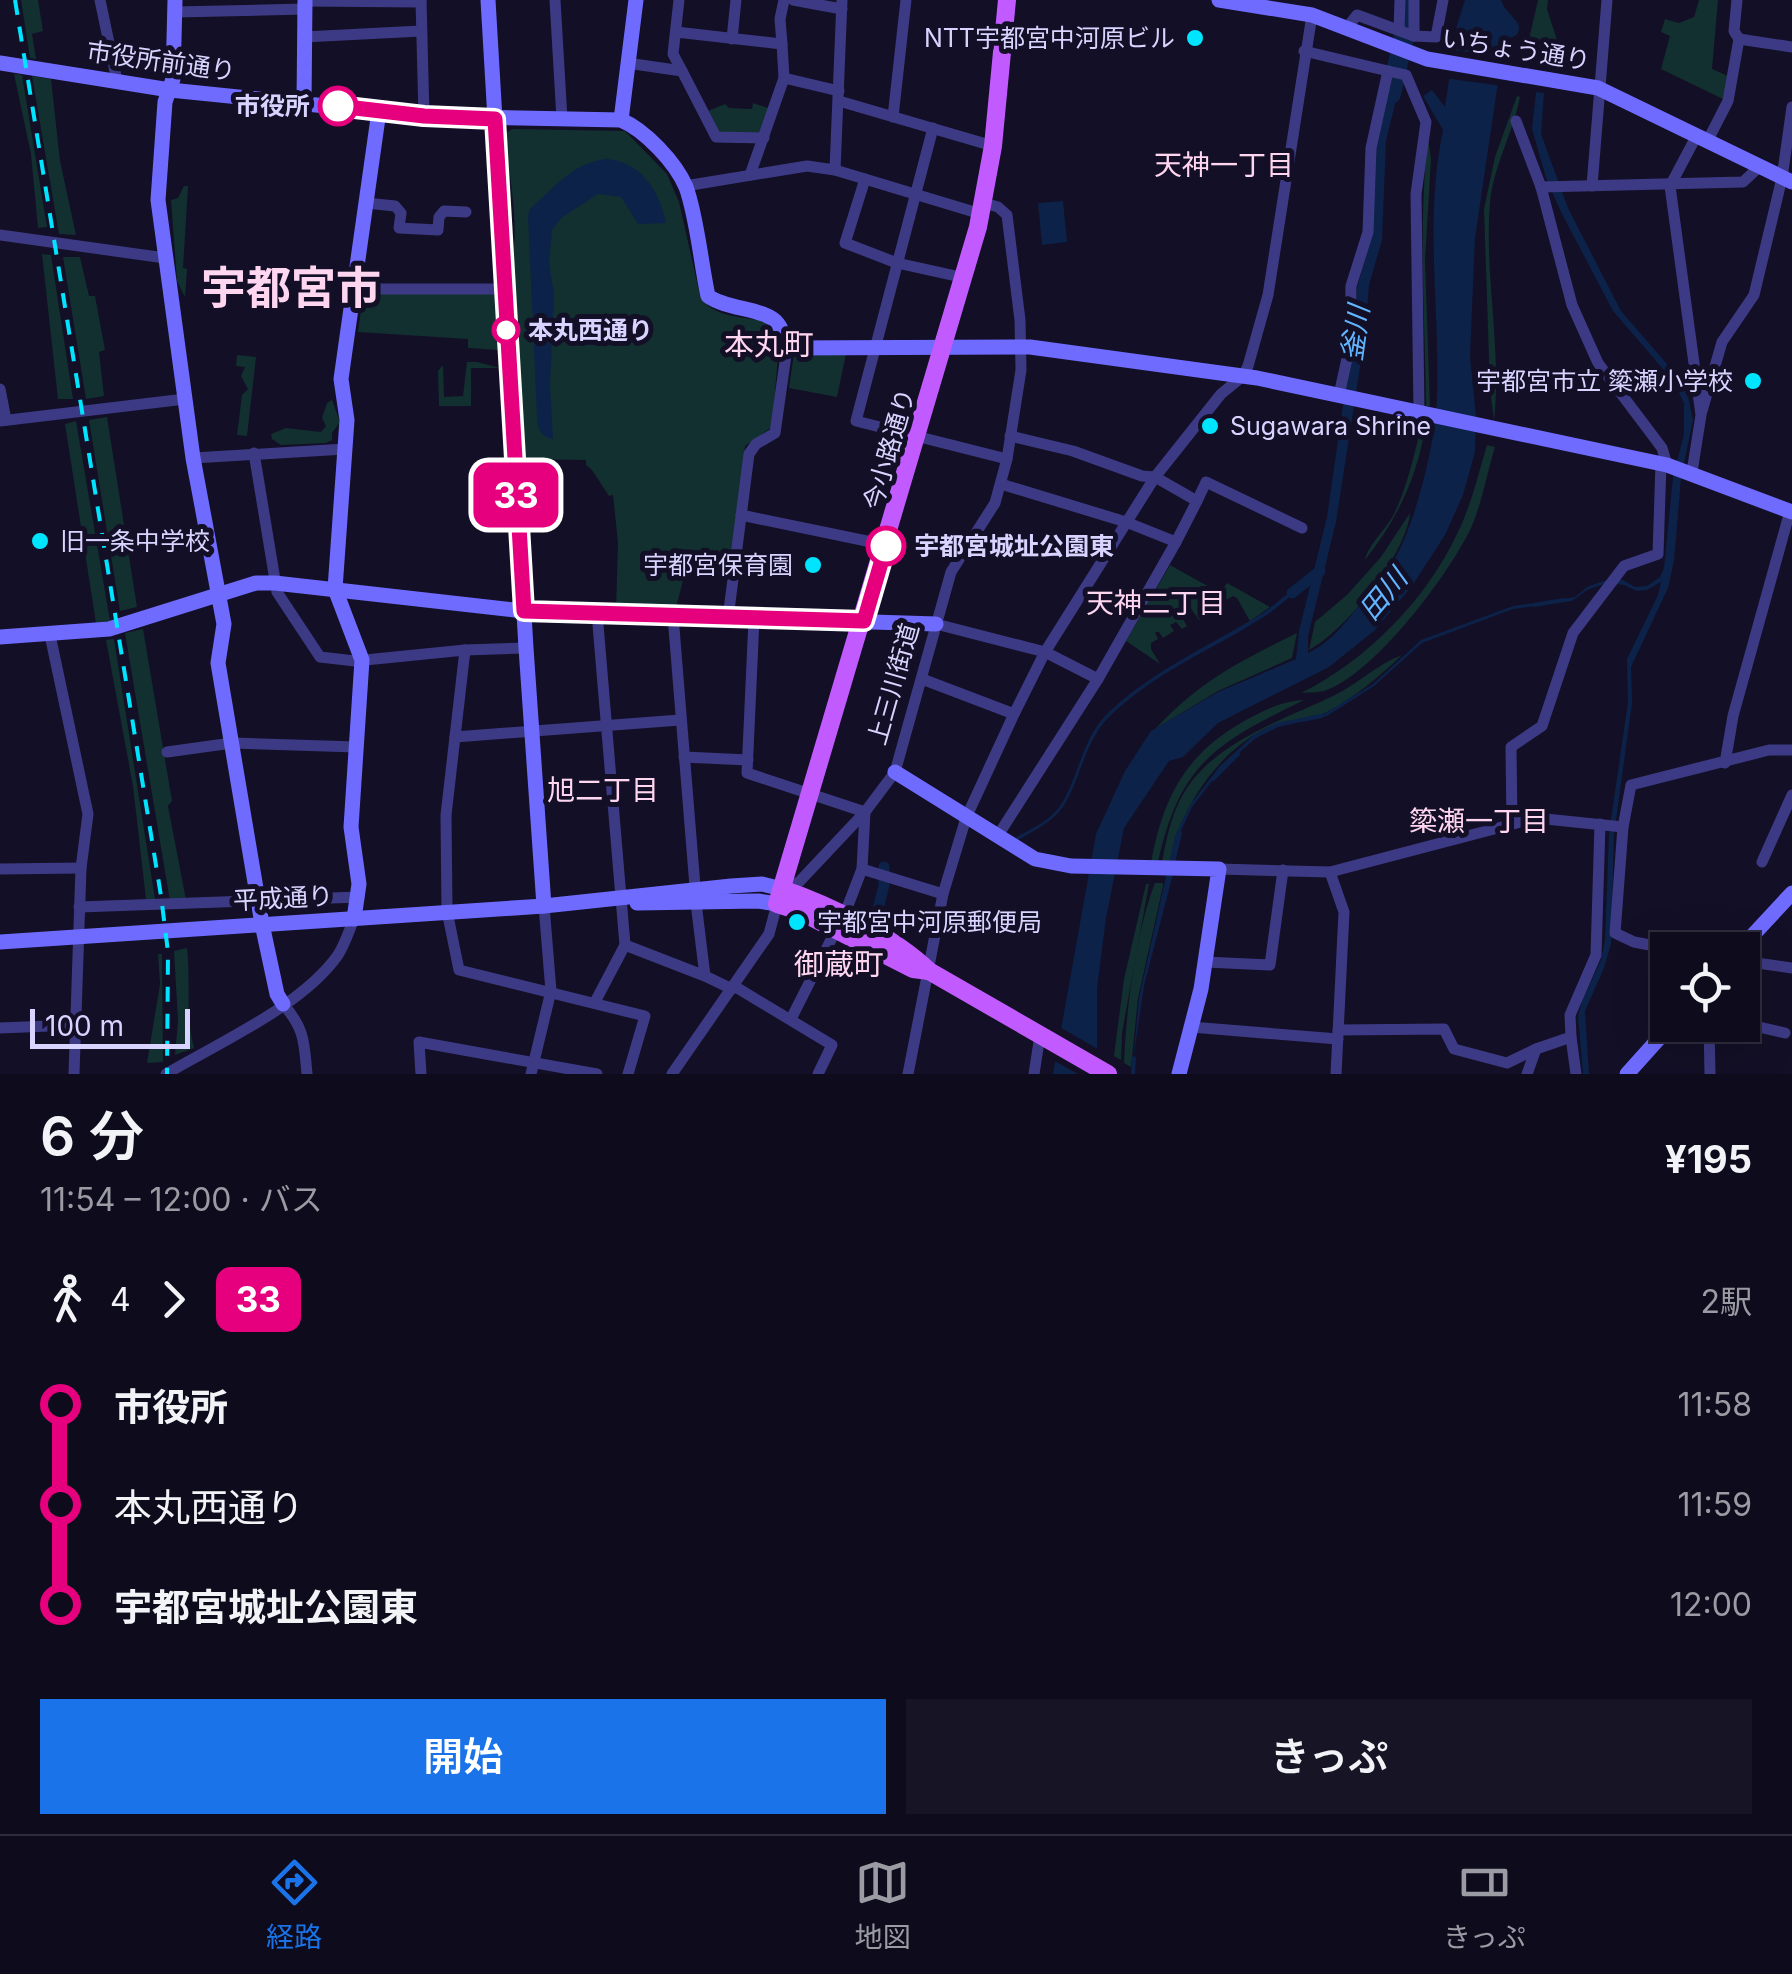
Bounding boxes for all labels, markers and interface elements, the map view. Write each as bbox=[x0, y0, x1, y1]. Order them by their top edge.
street label: いちょう通り bbox=[1440, 22, 1592, 76]
place label: NTT宇都宮中河原ビル bbox=[924, 23, 1175, 53]
marker: NTT宇都宮中河原ビル bbox=[1184, 27, 1206, 49]
street label: 市役所前通り bbox=[85, 36, 237, 86]
marker: 市役所 bbox=[319, 87, 357, 125]
place label: 市役所 bbox=[235, 91, 310, 121]
district label: 天神一丁目 bbox=[1154, 148, 1294, 182]
district label: 宇都宮市 bbox=[201, 260, 381, 315]
water label: 釜川 bbox=[1334, 300, 1376, 363]
place label: 本丸西通り bbox=[528, 315, 653, 345]
marker: 本丸西通り bbox=[493, 317, 519, 343]
district label: 本丸町 bbox=[724, 326, 814, 362]
place label: 宇都宮市立 簗瀬小学校 bbox=[1476, 366, 1733, 396]
marker: 宇都宮市立 簗瀬小学校 bbox=[1742, 370, 1764, 392]
street label: 今小路通り bbox=[857, 385, 921, 513]
place label: Sugawara Shrine bbox=[1230, 411, 1431, 441]
marker: Sugawara Shrine bbox=[1199, 415, 1221, 437]
line badge: 33 bbox=[471, 462, 561, 528]
text: 33 bbox=[493, 474, 539, 516]
place label: 旧一条中学校 bbox=[60, 526, 210, 556]
marker: 宇都宮城址公園東 bbox=[867, 527, 905, 565]
marker: 旧一条中学校 bbox=[29, 530, 51, 552]
place label: 宇都宮城址公園東 bbox=[914, 531, 1114, 561]
place label: 宇都宮保育園 bbox=[643, 550, 793, 580]
marker: 宇都宮保育園 bbox=[802, 554, 824, 576]
water label: 田川 bbox=[1352, 559, 1416, 626]
district label: 天神二丁目 bbox=[1086, 586, 1226, 620]
street label: 上三川街道 bbox=[861, 620, 925, 748]
district label: 旭二丁目 bbox=[547, 773, 659, 807]
district label: 簗瀬一丁目 bbox=[1409, 804, 1549, 838]
street label: 平成通り bbox=[232, 880, 334, 916]
place label: 宇都宮中河原郵便局 bbox=[817, 907, 1042, 937]
marker: 宇都宮中河原郵便局 bbox=[786, 911, 808, 933]
map controls bbox=[1650, 932, 1760, 1042]
button: locate bbox=[1650, 932, 1760, 1042]
district label: 御蔵町 bbox=[794, 946, 884, 982]
scale bar bbox=[30, 1004, 190, 1048]
text: 100 m bbox=[45, 1009, 124, 1043]
text: 6 分 bbox=[40, 1103, 144, 1169]
text: ¥195 bbox=[1665, 1136, 1752, 1182]
text: 11:54 – 12:00 · バス bbox=[40, 1180, 323, 1219]
icon: walk bbox=[40, 1272, 95, 1327]
icon: forward bbox=[146, 1272, 201, 1327]
text: 33 bbox=[236, 1278, 281, 1320]
text: 4 bbox=[110, 1280, 131, 1319]
text: 2駅 bbox=[1700, 1282, 1752, 1321]
text: 市役所 bbox=[114, 1384, 228, 1430]
text: 11:58 bbox=[1678, 1385, 1752, 1424]
text: 本丸西通り bbox=[114, 1484, 304, 1530]
text: 11:59 bbox=[1677, 1485, 1752, 1524]
text: 宇都宮城址公園東 bbox=[114, 1584, 418, 1630]
text: 12:00 bbox=[1670, 1585, 1752, 1624]
button: 開始 bbox=[40, 1699, 886, 1814]
button: きっぷ bbox=[906, 1699, 1752, 1814]
tab: 経路 bbox=[266, 1855, 322, 1955]
tab: 地図 bbox=[855, 1855, 911, 1955]
tab: きっぷ bbox=[1443, 1855, 1526, 1955]

